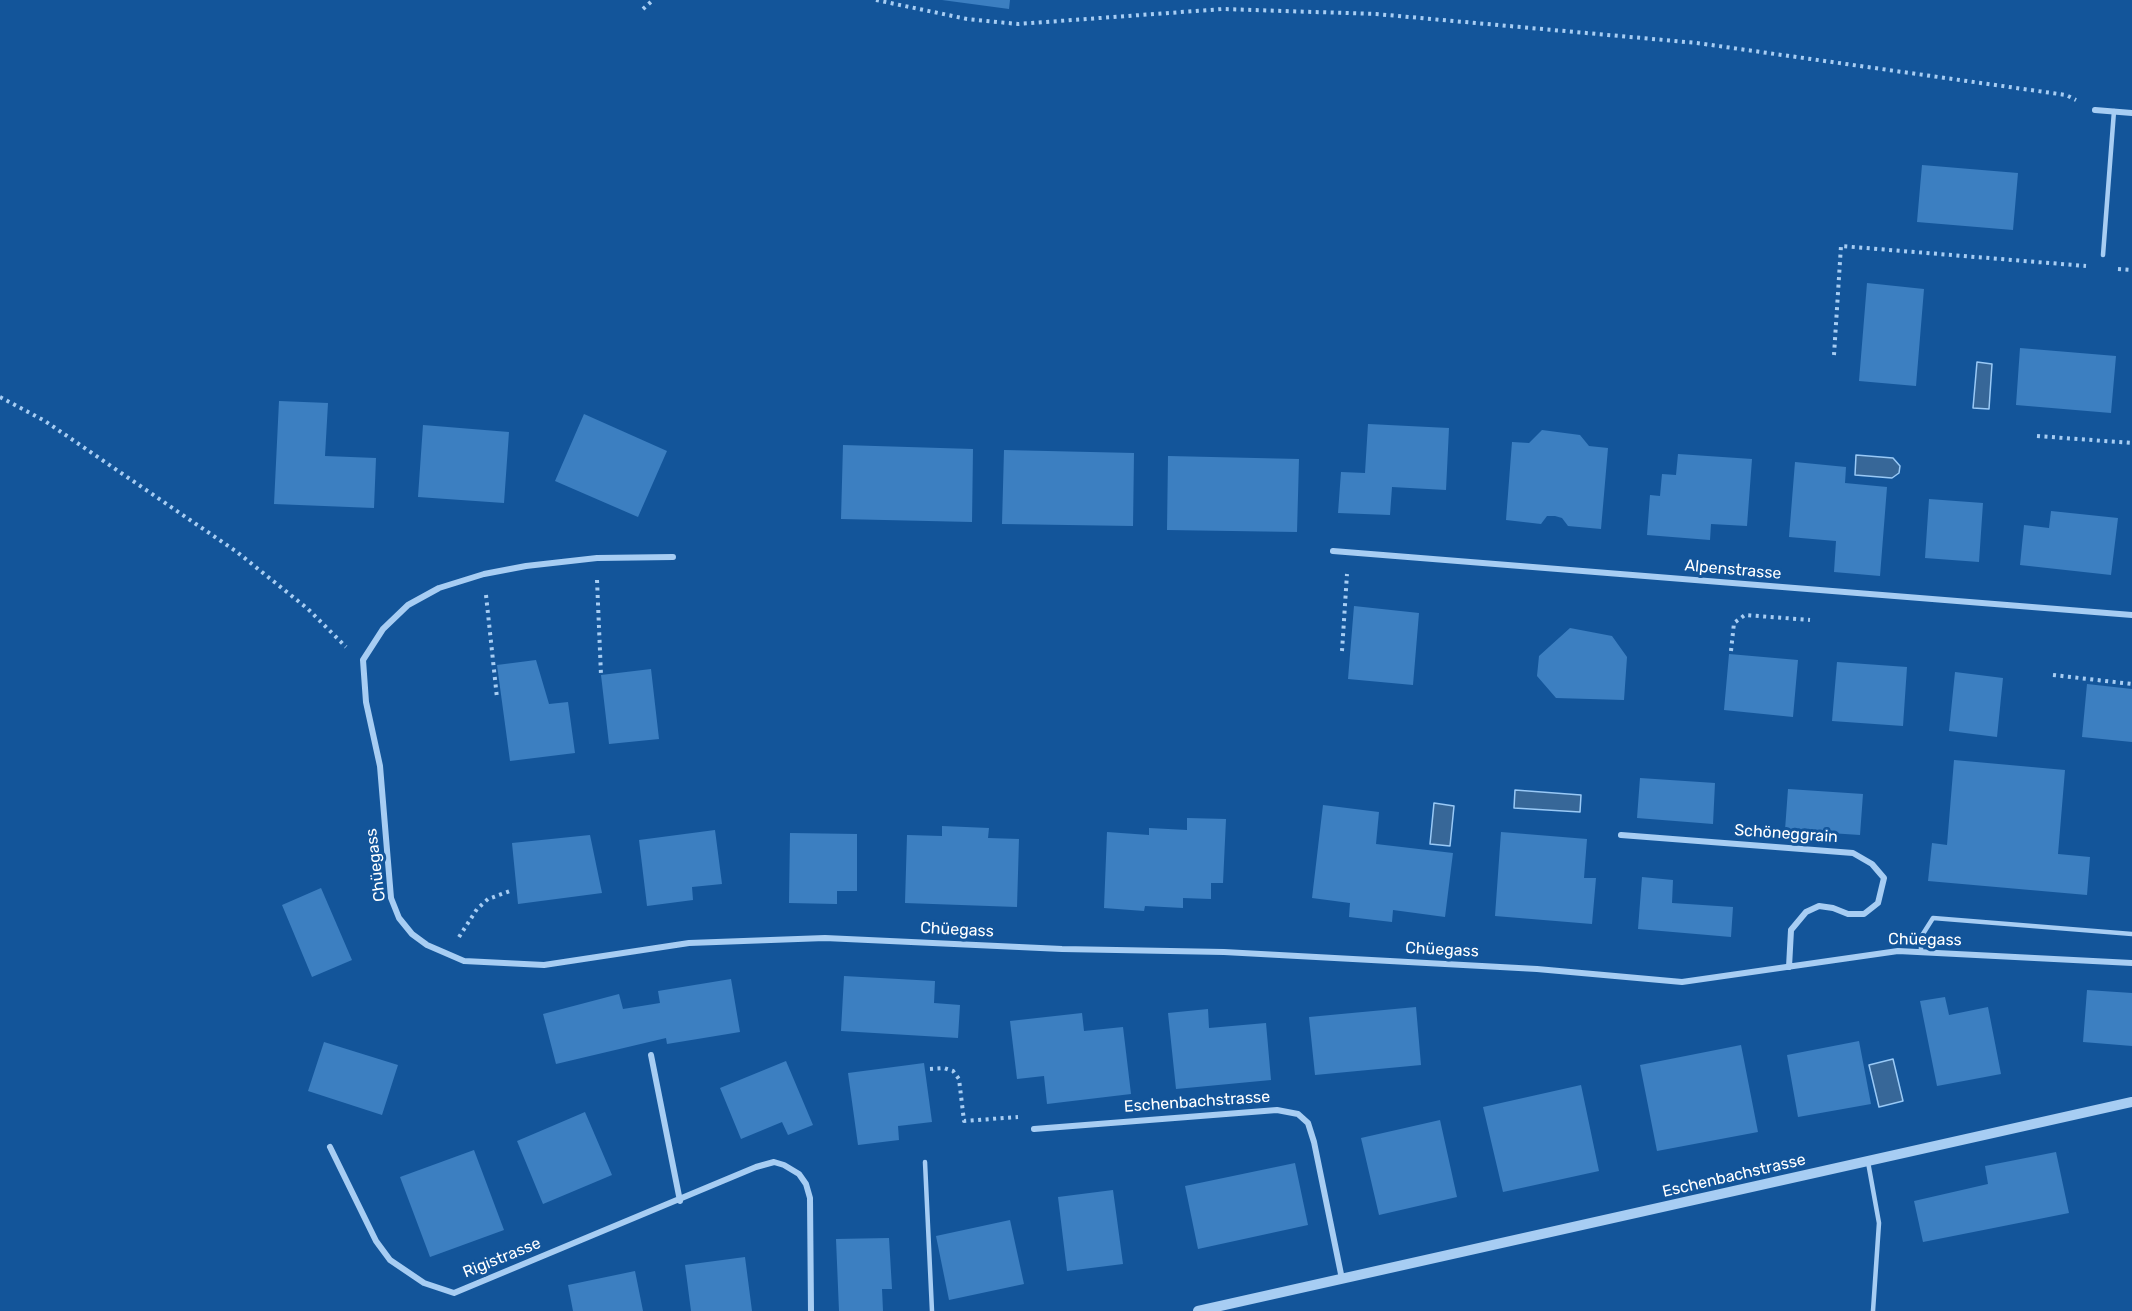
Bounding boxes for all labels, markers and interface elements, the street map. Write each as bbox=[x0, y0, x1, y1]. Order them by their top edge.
street label: Alpenstrasse bbox=[1684, 556, 1782, 584]
street label: Schöneggrain bbox=[1734, 821, 1838, 847]
street label: Chüegass bbox=[362, 827, 390, 903]
street label: Chüegass bbox=[920, 918, 994, 942]
street label: Chüegass bbox=[1888, 930, 1962, 950]
street label: Chüegass bbox=[1405, 938, 1479, 962]
street label: Eschenbachstrasse bbox=[1123, 1087, 1271, 1117]
street label: Eschenbachstrasse bbox=[1660, 1150, 1808, 1202]
street label: Rigistrasse bbox=[460, 1234, 544, 1282]

